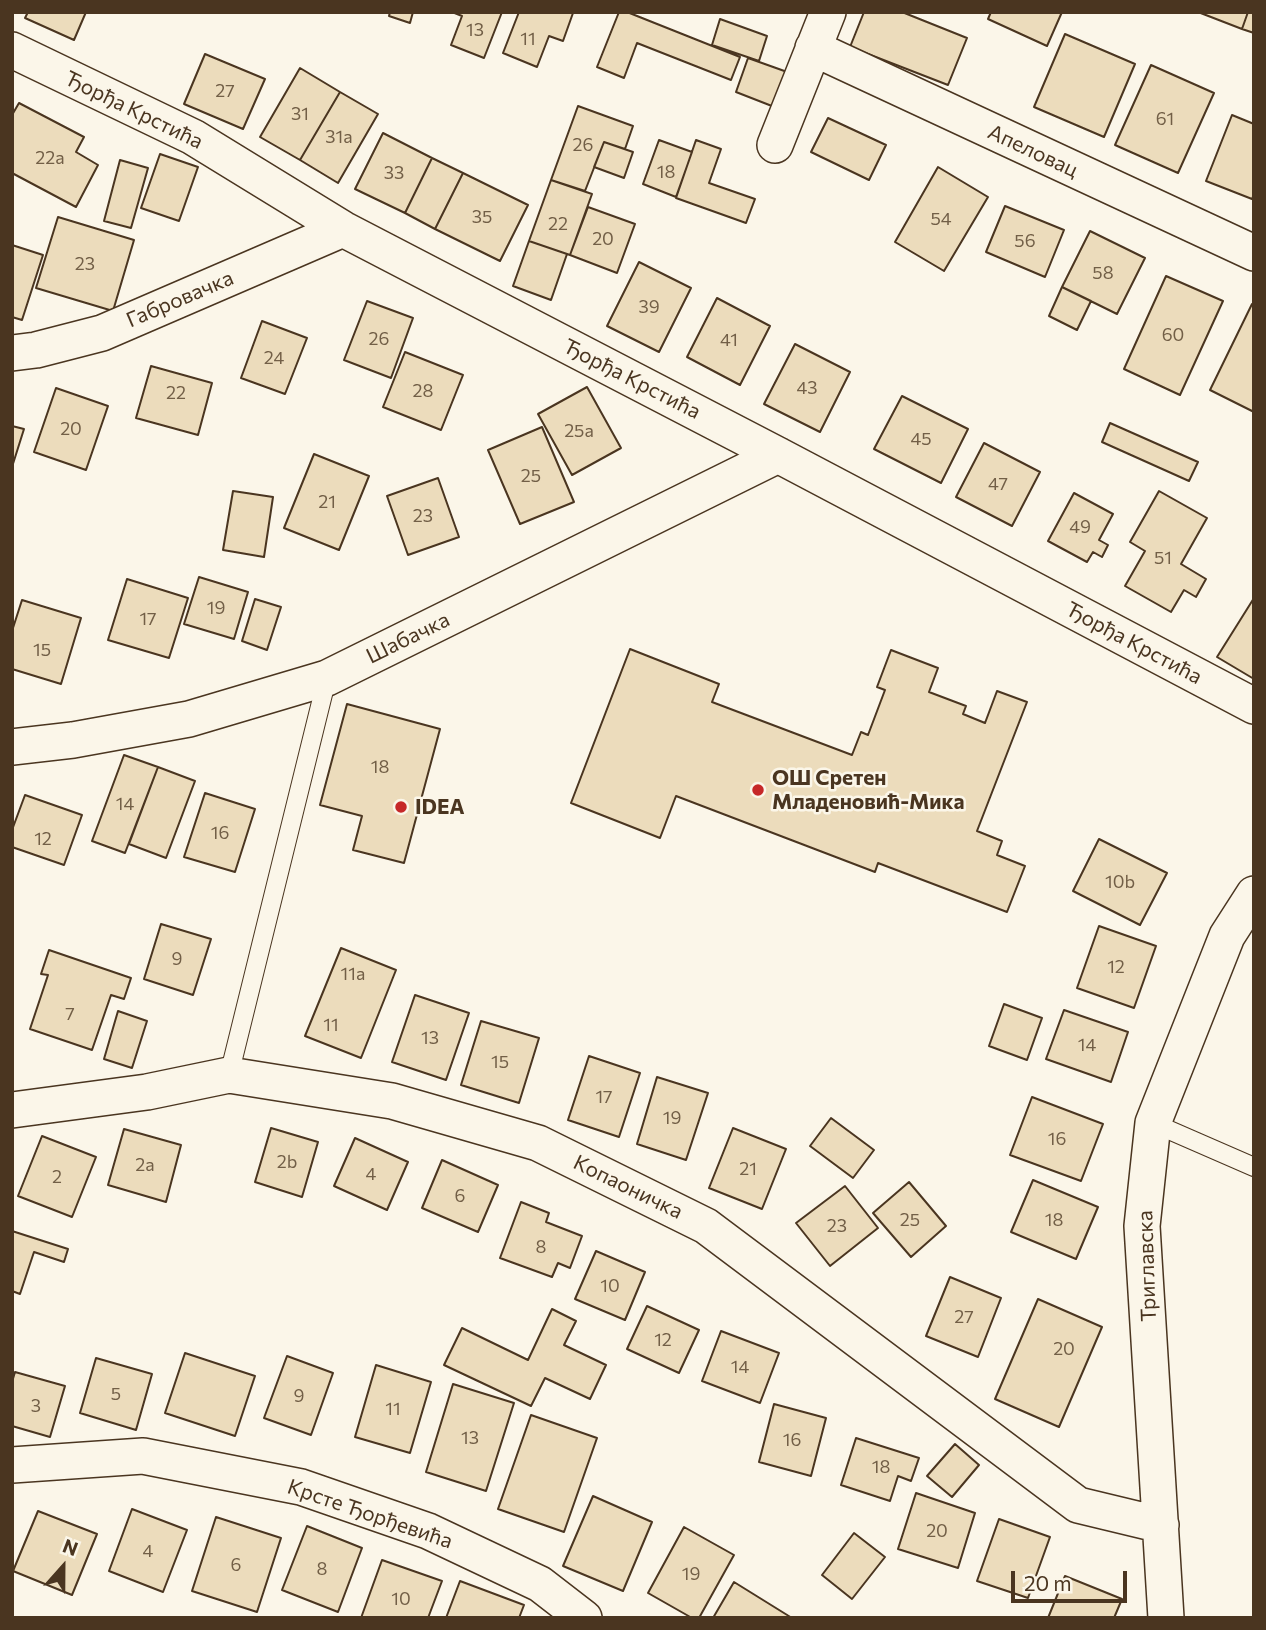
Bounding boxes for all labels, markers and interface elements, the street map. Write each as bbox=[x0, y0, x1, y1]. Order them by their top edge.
house number: 13 bbox=[466, 19, 484, 41]
house number: 11 bbox=[520, 28, 536, 50]
street label: Ђорђа Крстића bbox=[61, 66, 207, 154]
house number: 27 bbox=[215, 80, 235, 102]
house number: 31 bbox=[291, 103, 309, 125]
house number: 61 bbox=[1156, 108, 1174, 130]
street label: Апеловац bbox=[984, 119, 1082, 183]
house number: 31a bbox=[325, 126, 353, 148]
house number: 26 bbox=[573, 134, 593, 156]
house number: 22a bbox=[35, 147, 65, 169]
house number: 18 bbox=[657, 161, 675, 183]
house number: 33 bbox=[384, 162, 404, 184]
house number: 35 bbox=[472, 206, 492, 228]
house number: 54 bbox=[930, 208, 952, 230]
house number: 22 bbox=[548, 213, 568, 235]
house number: 20 bbox=[592, 228, 614, 250]
house number: 56 bbox=[1014, 230, 1036, 252]
house number: 23 bbox=[75, 253, 95, 275]
house number: 58 bbox=[1092, 262, 1114, 284]
street label: Габровачка bbox=[123, 265, 237, 333]
house number: 39 bbox=[638, 296, 660, 318]
house number: 60 bbox=[1162, 324, 1184, 346]
house number: 26 bbox=[369, 328, 389, 350]
house number: 41 bbox=[720, 329, 738, 351]
street label: Ђорђа Крстића bbox=[559, 334, 705, 424]
house number: 24 bbox=[264, 347, 284, 369]
house number: 43 bbox=[796, 377, 818, 399]
house number: 28 bbox=[413, 380, 433, 402]
house number: 22 bbox=[166, 382, 186, 404]
house number: 20 bbox=[60, 418, 82, 440]
house number: 25a bbox=[564, 420, 594, 442]
house number: 45 bbox=[910, 428, 932, 450]
house number: 25 bbox=[521, 465, 541, 487]
house number: 47 bbox=[988, 473, 1008, 495]
house number: 21 bbox=[318, 491, 336, 513]
house number: 23 bbox=[413, 505, 433, 527]
house number: 49 bbox=[1069, 516, 1091, 538]
house number: 51 bbox=[1154, 547, 1172, 569]
house number: 19 bbox=[207, 597, 225, 619]
street label: Ђорђа Крстића bbox=[1062, 597, 1206, 689]
street label: Шабачка bbox=[362, 607, 454, 669]
house number: 17 bbox=[139, 608, 157, 630]
house number: 15 bbox=[33, 639, 51, 661]
house number: 18 bbox=[371, 756, 389, 778]
place label: ОШ Сретен Младеновић-Мика bbox=[772, 765, 964, 815]
marker: ОШ Сретен Младеновић-Мика bbox=[750, 782, 766, 798]
house number: 14 bbox=[116, 793, 134, 815]
place label: IDEA bbox=[415, 794, 465, 820]
marker: IDEA bbox=[393, 799, 409, 815]
house number: 16 bbox=[211, 822, 229, 844]
house number: 12 bbox=[34, 828, 52, 850]
house number: 10b bbox=[1105, 871, 1135, 893]
house number: 9 bbox=[172, 948, 182, 970]
house number: 12 bbox=[1107, 956, 1125, 978]
house number: 11a bbox=[341, 963, 365, 985]
house number: 7 bbox=[65, 1003, 75, 1025]
house number: 11 bbox=[323, 1014, 339, 1036]
house number: 13 bbox=[421, 1027, 439, 1049]
house number: 14 bbox=[1078, 1034, 1096, 1056]
house number: 15 bbox=[491, 1051, 509, 1073]
house number: 17 bbox=[595, 1086, 613, 1108]
house number: 19 bbox=[663, 1107, 681, 1129]
house number: 16 bbox=[1048, 1128, 1066, 1150]
street label: Копаоничка bbox=[569, 1150, 687, 1224]
house number: 2b bbox=[277, 1151, 297, 1173]
house number: 2a bbox=[135, 1154, 155, 1176]
house number: 21 bbox=[739, 1158, 757, 1180]
house number: 4 bbox=[366, 1163, 376, 1185]
house number: 2 bbox=[52, 1166, 62, 1188]
house number: 6 bbox=[455, 1185, 465, 1207]
house number: 25 bbox=[900, 1209, 920, 1231]
house number: 18 bbox=[1045, 1209, 1063, 1231]
street label: Триглавска bbox=[1132, 1210, 1162, 1322]
house number: 23 bbox=[827, 1215, 847, 1237]
house number: 8 bbox=[536, 1236, 546, 1258]
house number: 10 bbox=[600, 1275, 620, 1297]
house number: 27 bbox=[954, 1306, 974, 1328]
house number: 12 bbox=[654, 1329, 672, 1351]
house number: 20 bbox=[1053, 1338, 1075, 1360]
house number: 14 bbox=[731, 1356, 749, 1378]
house number: 5 bbox=[111, 1383, 121, 1405]
house number: 9 bbox=[294, 1385, 304, 1407]
house number: 3 bbox=[31, 1395, 41, 1417]
house number: 11 bbox=[385, 1398, 401, 1420]
house number: 13 bbox=[461, 1427, 479, 1449]
house number: 16 bbox=[783, 1429, 801, 1451]
house number: 18 bbox=[872, 1456, 890, 1478]
street label: Крсте Ђорђевића bbox=[284, 1474, 456, 1554]
house number: 20 bbox=[926, 1520, 948, 1542]
north arrow bbox=[28, 1532, 98, 1602]
text: N bbox=[60, 1534, 81, 1560]
house number: 4 bbox=[143, 1540, 153, 1562]
house number: 6 bbox=[231, 1554, 241, 1576]
scale bar bbox=[1014, 1556, 1130, 1600]
house number: 8 bbox=[317, 1558, 327, 1580]
house number: 19 bbox=[682, 1563, 700, 1585]
text: 20 m bbox=[1024, 1570, 1072, 1595]
house number: 10 bbox=[391, 1588, 411, 1610]

